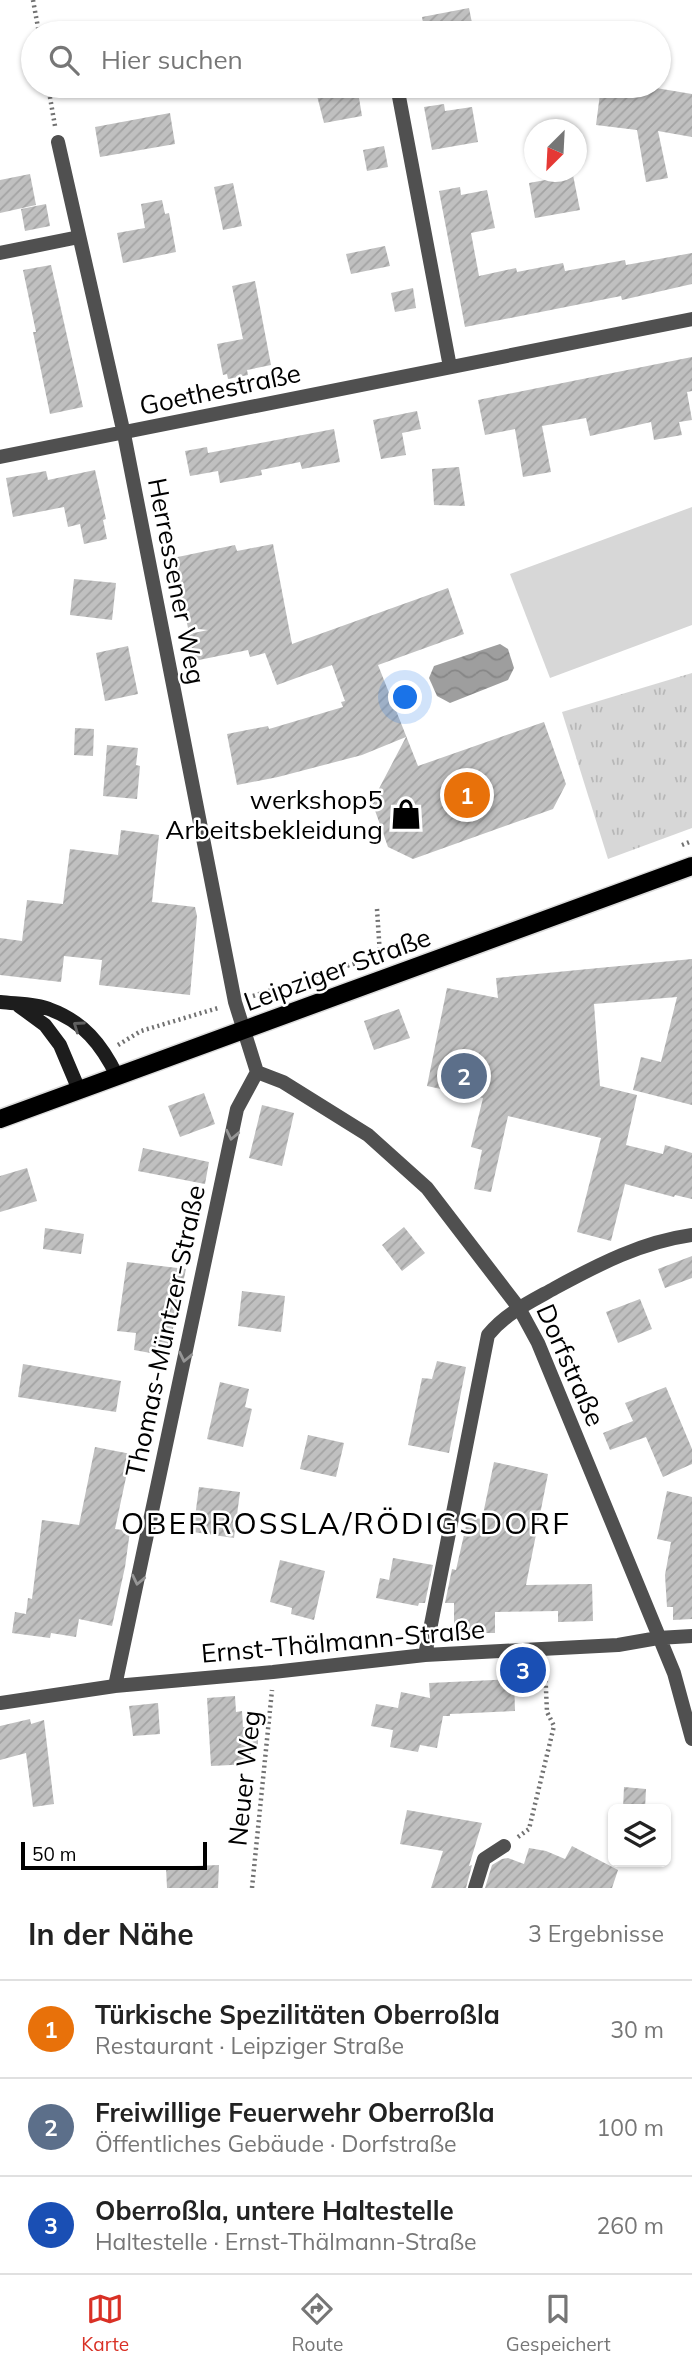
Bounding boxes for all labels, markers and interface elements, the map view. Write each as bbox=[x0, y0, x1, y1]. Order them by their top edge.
search box bbox=[21, 21, 671, 98]
icon: search bbox=[45, 41, 83, 79]
text: Hier suchen bbox=[101, 43, 243, 76]
north arrow bbox=[524, 119, 587, 182]
street label: Goethestraße bbox=[136, 356, 304, 422]
street label: Herressener Weg bbox=[141, 475, 213, 687]
your location bbox=[388, 680, 422, 714]
pin: 1 bbox=[444, 769, 490, 821]
place label: werkshop5 Arbeitsbekleidung bbox=[165, 783, 383, 846]
shop icon: werkshop5 Arbeitsbekleidung bbox=[389, 797, 423, 831]
street label: Leipziger Straße bbox=[239, 920, 435, 1018]
one-way arrow bbox=[73, 1022, 86, 1034]
pin: 2 bbox=[441, 1050, 487, 1102]
one-way arrow bbox=[226, 1129, 240, 1141]
street label: Thomas-Müntzer-Straße bbox=[118, 1182, 212, 1480]
street label: Dorfstraße bbox=[529, 1299, 613, 1431]
one-way arrow bbox=[178, 1351, 193, 1363]
district label: OBERROSSLA/RÖDIGSDORF bbox=[121, 1504, 571, 1542]
one-way arrow bbox=[131, 1574, 146, 1586]
street label: Ernst-Thälmann-Straße bbox=[200, 1612, 486, 1670]
pin: 3 bbox=[500, 1644, 546, 1696]
street label: Neuer Weg bbox=[220, 1709, 268, 1847]
map controls bbox=[608, 1804, 671, 1867]
button: layers bbox=[608, 1804, 671, 1867]
scale bar bbox=[21, 1839, 206, 1871]
text: 50 m bbox=[32, 1842, 76, 1866]
text: In der Nähe bbox=[28, 1915, 194, 1953]
text: 3 Ergebnisse bbox=[528, 1919, 664, 1948]
text: Türkische Spezilitäten Oberroßla bbox=[95, 1998, 500, 2031]
text: 1 bbox=[44, 2015, 58, 2044]
text: 30 m bbox=[610, 2015, 664, 2044]
text: Restaurant · Leipziger Straße bbox=[95, 2031, 404, 2060]
text: Freiwillige Feuerwehr Oberroßla bbox=[95, 2096, 495, 2129]
text: 2 bbox=[44, 2113, 58, 2142]
text: 100 m bbox=[596, 2113, 664, 2142]
text: Öffentliches Gebäude · Dorfstraße bbox=[95, 2129, 457, 2158]
text: Oberroßla, untere Haltestelle bbox=[95, 2194, 454, 2227]
text: 3 bbox=[44, 2211, 58, 2240]
text: 260 m bbox=[596, 2211, 664, 2240]
text: Haltestelle · Ernst-Thälmann-Straße bbox=[95, 2227, 477, 2256]
tab: Karte bbox=[81, 2290, 129, 2356]
tab: Route bbox=[292, 2290, 343, 2356]
tab: Gespeichert bbox=[506, 2290, 611, 2356]

